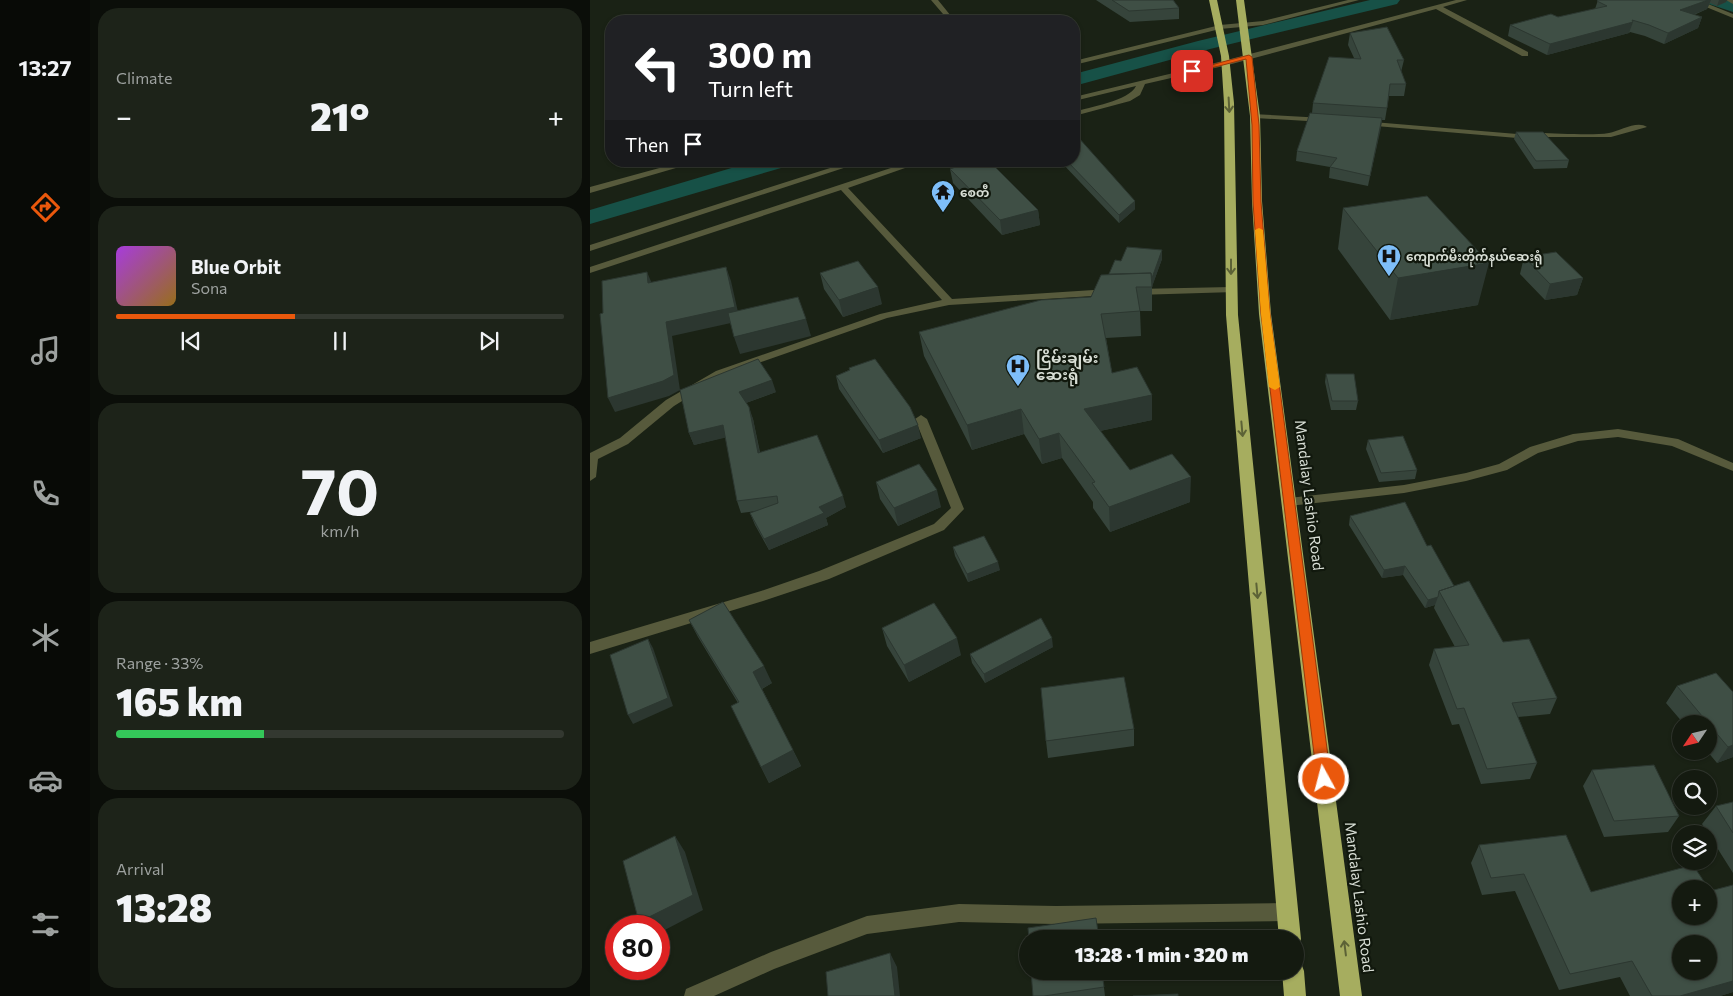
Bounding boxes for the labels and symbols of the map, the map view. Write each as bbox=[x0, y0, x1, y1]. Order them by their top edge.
pin bbox=[1171, 50, 1213, 92]
one-way arrow bbox=[1224, 97, 1233, 113]
temple icon: စေတီ bbox=[930, 179, 956, 213]
place label: စေတီ bbox=[960, 184, 989, 199]
hospital icon: ကျောက်မီးတိုက်နယ်ဆေးရုံ bbox=[1376, 243, 1402, 277]
place label: ကျောက်မီးတိုက်နယ်ဆေးရုံ bbox=[1406, 247, 1542, 268]
one-way arrow bbox=[1226, 259, 1236, 275]
place label: ငြိမ်းချမ်း ဆေးရုံ bbox=[1036, 348, 1098, 387]
hospital icon: ငြိမ်းချမ်း ဆေးရုံ bbox=[1005, 353, 1031, 387]
street label: Mandalay Lashio Road bbox=[1292, 419, 1328, 571]
one-way arrow bbox=[1237, 421, 1247, 437]
one-way arrow bbox=[1252, 583, 1262, 599]
north arrow bbox=[1672, 715, 1718, 760]
position arrow bbox=[1297, 752, 1349, 804]
street label: Mandalay Lashio Road bbox=[1342, 821, 1378, 973]
speed limit sign: 80 bbox=[605, 915, 670, 980]
one-way arrow bbox=[1340, 940, 1350, 956]

